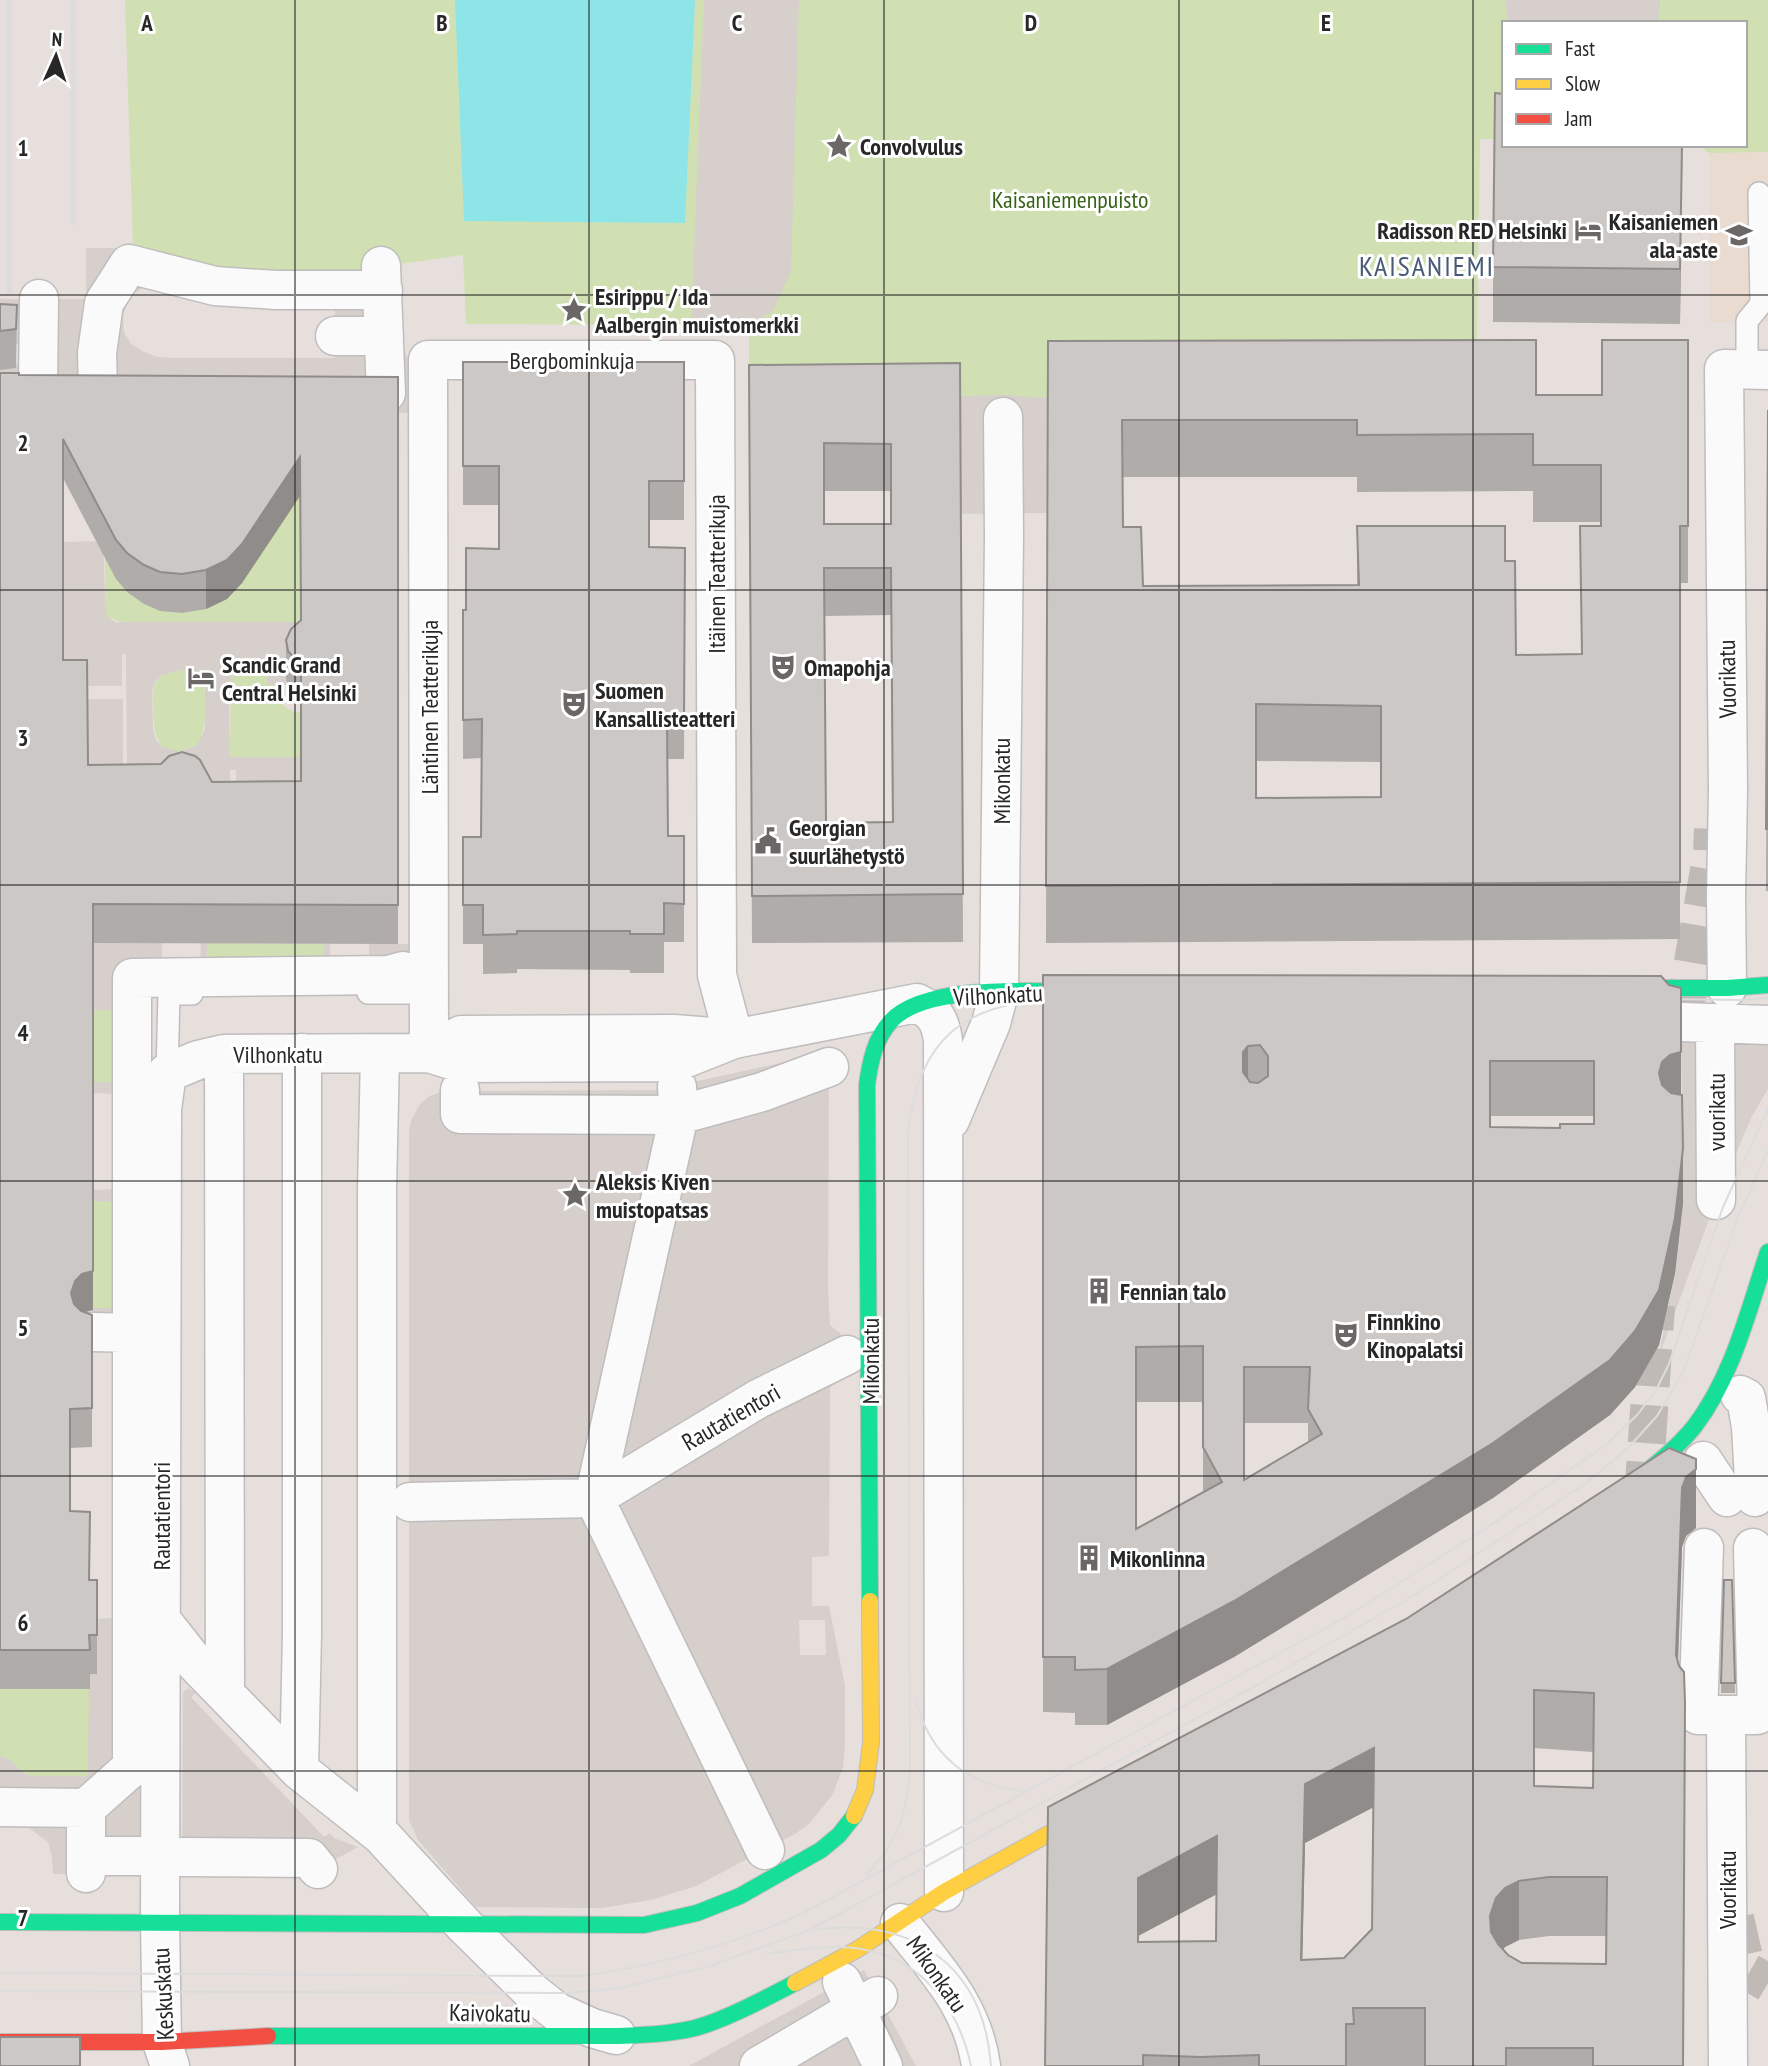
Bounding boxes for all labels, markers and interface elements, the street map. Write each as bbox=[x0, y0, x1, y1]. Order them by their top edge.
text: A bbox=[140, 8, 153, 37]
text: B bbox=[436, 8, 448, 37]
text: C bbox=[732, 8, 743, 37]
text: D bbox=[1025, 8, 1037, 37]
text: E bbox=[1321, 8, 1331, 37]
north arrow bbox=[21, 21, 91, 91]
legend bbox=[1502, 21, 1747, 147]
text: N bbox=[51, 27, 63, 51]
text: Fast bbox=[1565, 35, 1595, 62]
text: Slow bbox=[1565, 70, 1601, 97]
text: Jam bbox=[1564, 105, 1592, 132]
place icon: Convolvulus bbox=[824, 131, 854, 161]
place label: Convolvulus bbox=[860, 131, 963, 162]
text: 1 bbox=[18, 133, 29, 162]
park label: Kaisaniemenpuisto bbox=[992, 184, 1148, 215]
place label: Kaisaniemen ala-aste bbox=[1609, 206, 1718, 265]
place label: Radisson RED Helsinki bbox=[1377, 215, 1567, 246]
hotel icon: Radisson RED Helsinki bbox=[1573, 215, 1603, 245]
school or university icon: Kaisaniemen ala-aste bbox=[1724, 220, 1754, 250]
district label: KAISANIEMI bbox=[1359, 247, 1495, 284]
place label: Esirippu / Ida Aalbergin muistomerkki bbox=[594, 281, 799, 340]
place icon: Esirippu / Ida Aalbergin muistomerkki bbox=[559, 295, 589, 325]
street label: Bergbominkuja bbox=[510, 345, 634, 376]
text: 2 bbox=[18, 428, 29, 457]
street label: Itäinen Teatterikuja bbox=[701, 494, 732, 654]
street label: Läntinen Teatterikuja bbox=[414, 620, 445, 794]
street label: Vuorikatu bbox=[1711, 639, 1743, 720]
place label: Scandic Grand Central Helsinki bbox=[222, 649, 357, 708]
theatre icon: Omapohja bbox=[768, 652, 798, 682]
place label: Omapohja bbox=[804, 652, 891, 683]
hotel icon: Scandic Grand Central Helsinki bbox=[186, 663, 216, 693]
place label: Suomen Kansallisteatteri bbox=[595, 675, 735, 734]
theatre icon: Suomen Kansallisteatteri bbox=[559, 689, 589, 719]
text: 3 bbox=[18, 723, 29, 752]
street label: Mikonkatu bbox=[986, 738, 1017, 824]
place label: Georgian suurlähetystö bbox=[789, 812, 905, 871]
public building icon: Georgian suurlähetystö bbox=[753, 826, 783, 856]
street label: Vilhonkatu bbox=[952, 977, 1043, 1013]
text: 4 bbox=[18, 1018, 29, 1047]
street label: Vilhonkatu bbox=[232, 1039, 323, 1070]
street label: vuorikatu bbox=[1701, 1073, 1732, 1151]
place label: Aleksis Kiven muistopatsas bbox=[595, 1166, 709, 1225]
place icon: Aleksis Kiven muistopatsas bbox=[560, 1180, 590, 1210]
building icon: Fennian talo bbox=[1084, 1276, 1114, 1306]
place label: Fennian talo bbox=[1120, 1276, 1227, 1307]
place label: Finnkino Kinopalatsi bbox=[1367, 1306, 1463, 1365]
text: 5 bbox=[18, 1313, 29, 1342]
street label: Mikonkatu bbox=[855, 1318, 886, 1404]
theatre icon: Finnkino Kinopalatsi bbox=[1331, 1320, 1361, 1350]
street label: Rautatientori bbox=[676, 1376, 786, 1458]
street label: Rautatientori bbox=[146, 1462, 177, 1570]
building icon: Mikonlinna bbox=[1074, 1543, 1104, 1573]
place label: Mikonlinna bbox=[1110, 1543, 1205, 1574]
text: 6 bbox=[18, 1608, 29, 1637]
street label: Vuorikatu bbox=[1712, 1851, 1743, 1930]
text: 7 bbox=[18, 1903, 29, 1932]
street label: Mikonkatu bbox=[900, 1930, 974, 2018]
street label: Keskuskatu bbox=[145, 1947, 181, 2041]
street label: Kaivokatu bbox=[449, 1997, 531, 2029]

